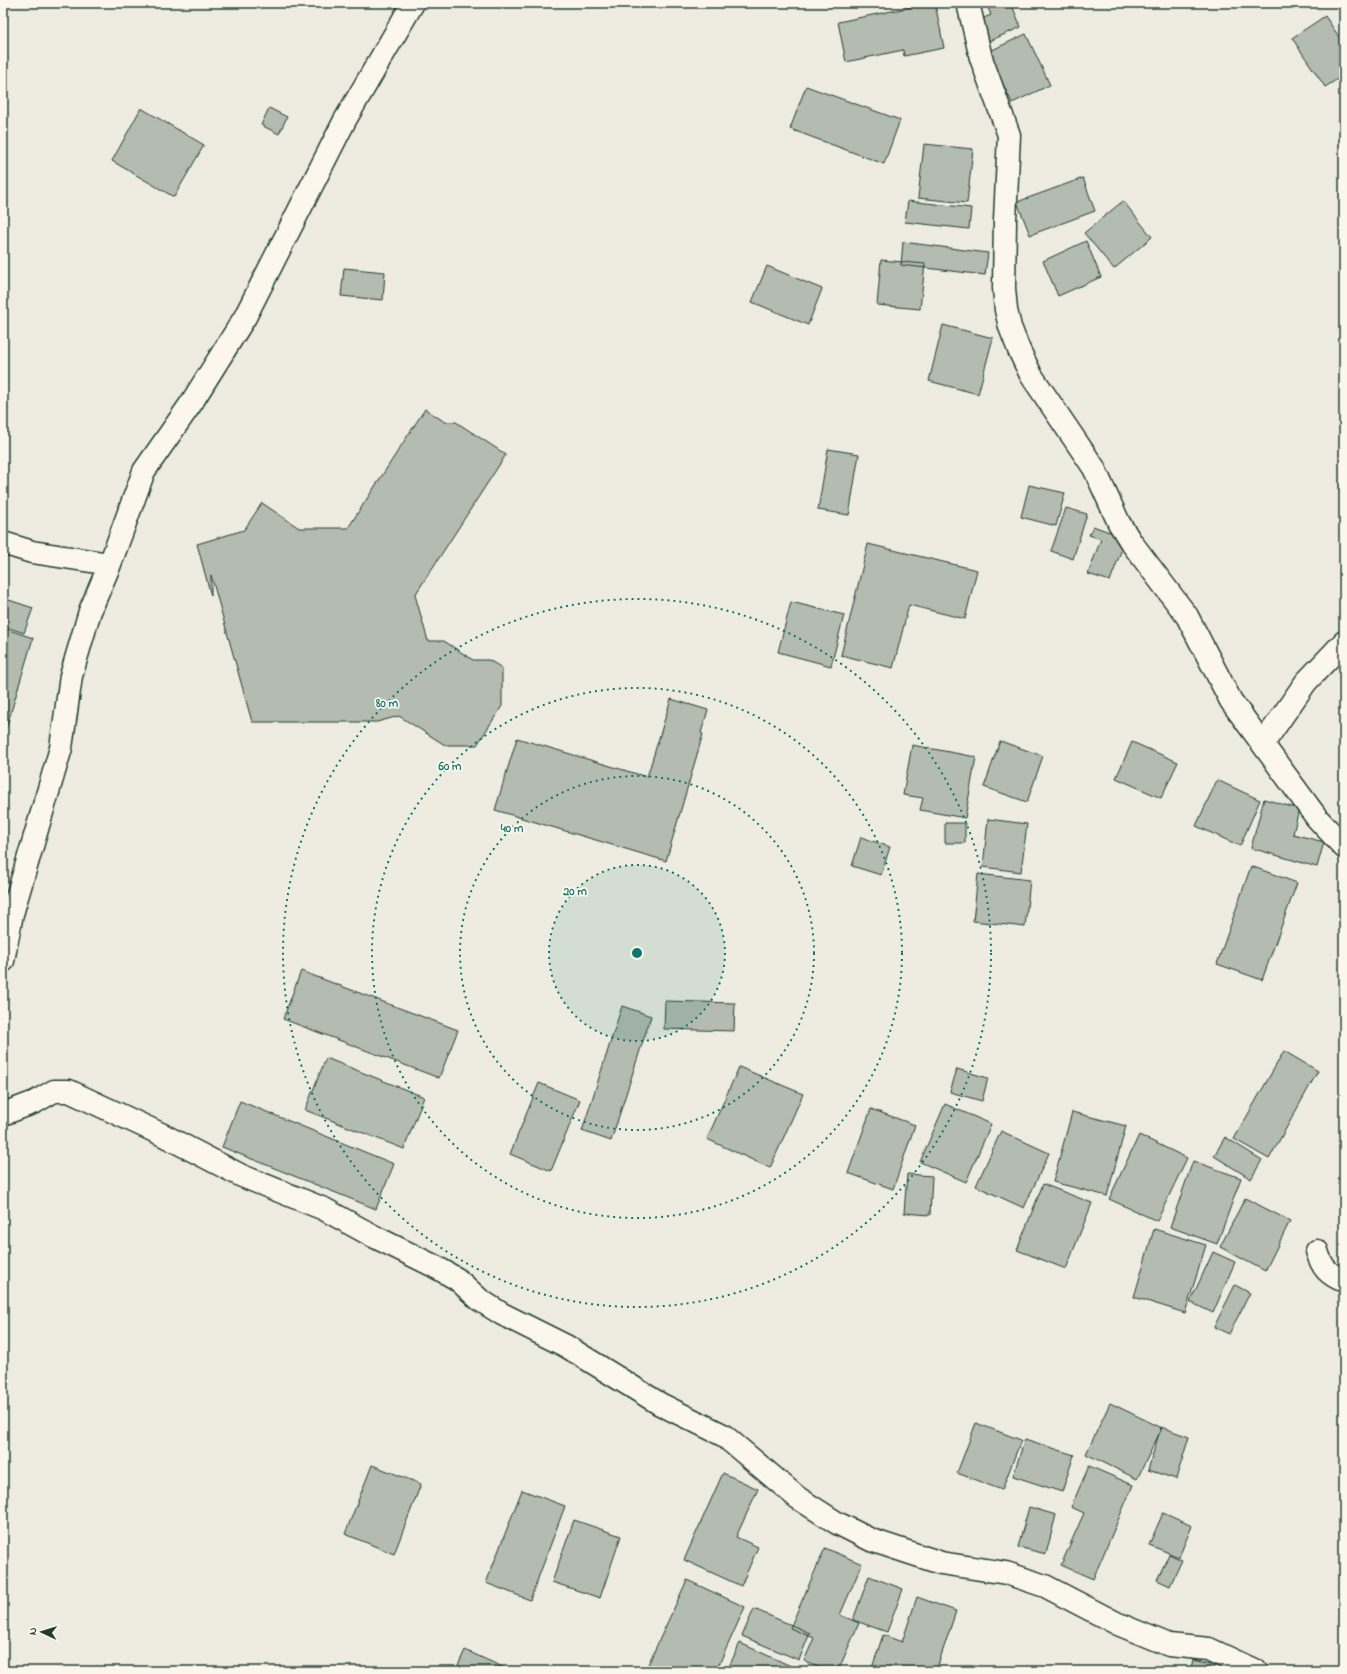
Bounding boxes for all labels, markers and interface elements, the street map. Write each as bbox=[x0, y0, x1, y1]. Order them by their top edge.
text: 80 m bbox=[375, 695, 399, 713]
text: 60 m bbox=[438, 758, 462, 776]
text: 40 m bbox=[500, 820, 524, 838]
text: 20 m bbox=[562, 883, 587, 901]
centre of rings bbox=[630, 946, 644, 960]
north arrow bbox=[22, 1612, 62, 1652]
text: N bbox=[25, 1627, 41, 1636]

